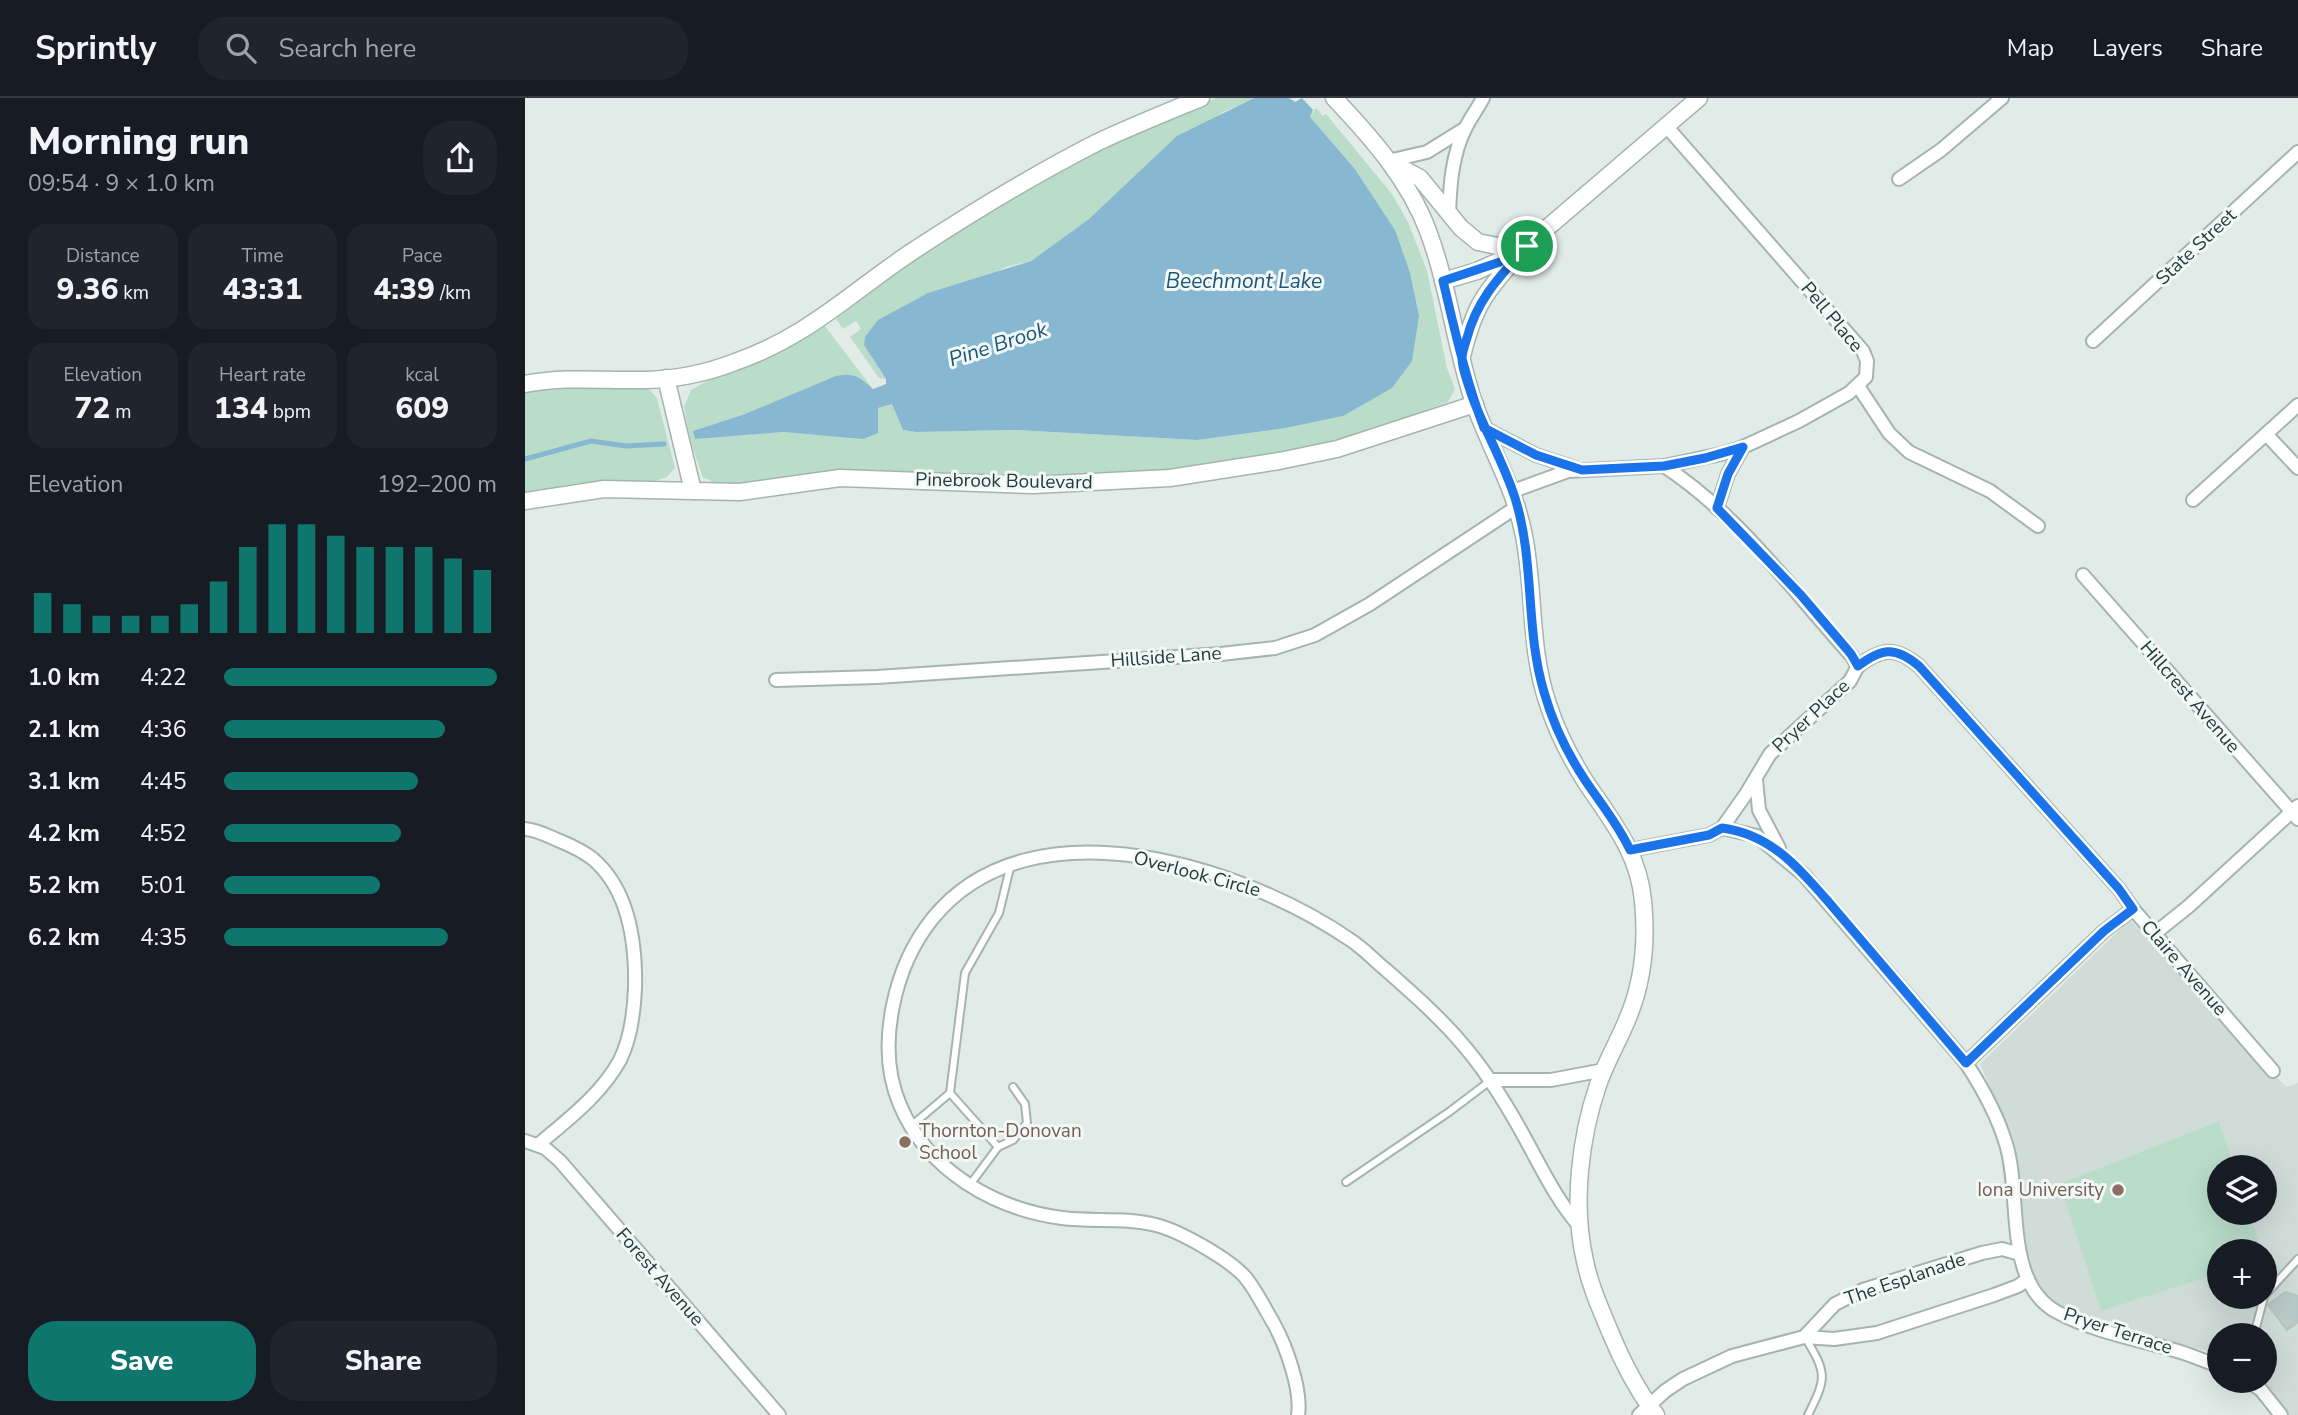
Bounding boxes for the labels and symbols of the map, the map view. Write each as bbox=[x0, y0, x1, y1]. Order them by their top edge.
street label: State Street bbox=[2150, 203, 2242, 291]
pin bbox=[1497, 216, 1557, 276]
water label: Beechmont Lake bbox=[1166, 267, 1322, 295]
street label: Pell Place bbox=[1795, 276, 1869, 358]
water label: Pine Brook bbox=[945, 315, 1051, 373]
street label: Pinebrook Boulevard bbox=[915, 466, 1093, 496]
street label: Hillcrest Avenue bbox=[2134, 635, 2246, 759]
street label: Hillside Lane bbox=[1110, 640, 1222, 674]
street label: Pryer Place bbox=[1767, 673, 1855, 759]
street label: Overlook Circle bbox=[1131, 845, 1263, 903]
street label: Claire Avenue bbox=[2135, 914, 2233, 1022]
place label: Thornton-Donovan School bbox=[919, 1118, 1082, 1166]
marker: Thornton-Donovan School bbox=[897, 1134, 913, 1150]
place label: Iona University bbox=[1977, 1177, 2104, 1203]
marker: Iona University bbox=[2110, 1182, 2126, 1198]
street label: Forest Avenue bbox=[610, 1222, 710, 1332]
street label: The Esplanade bbox=[1841, 1246, 1969, 1312]
street label: Pryer Terrace bbox=[2060, 1301, 2176, 1361]

